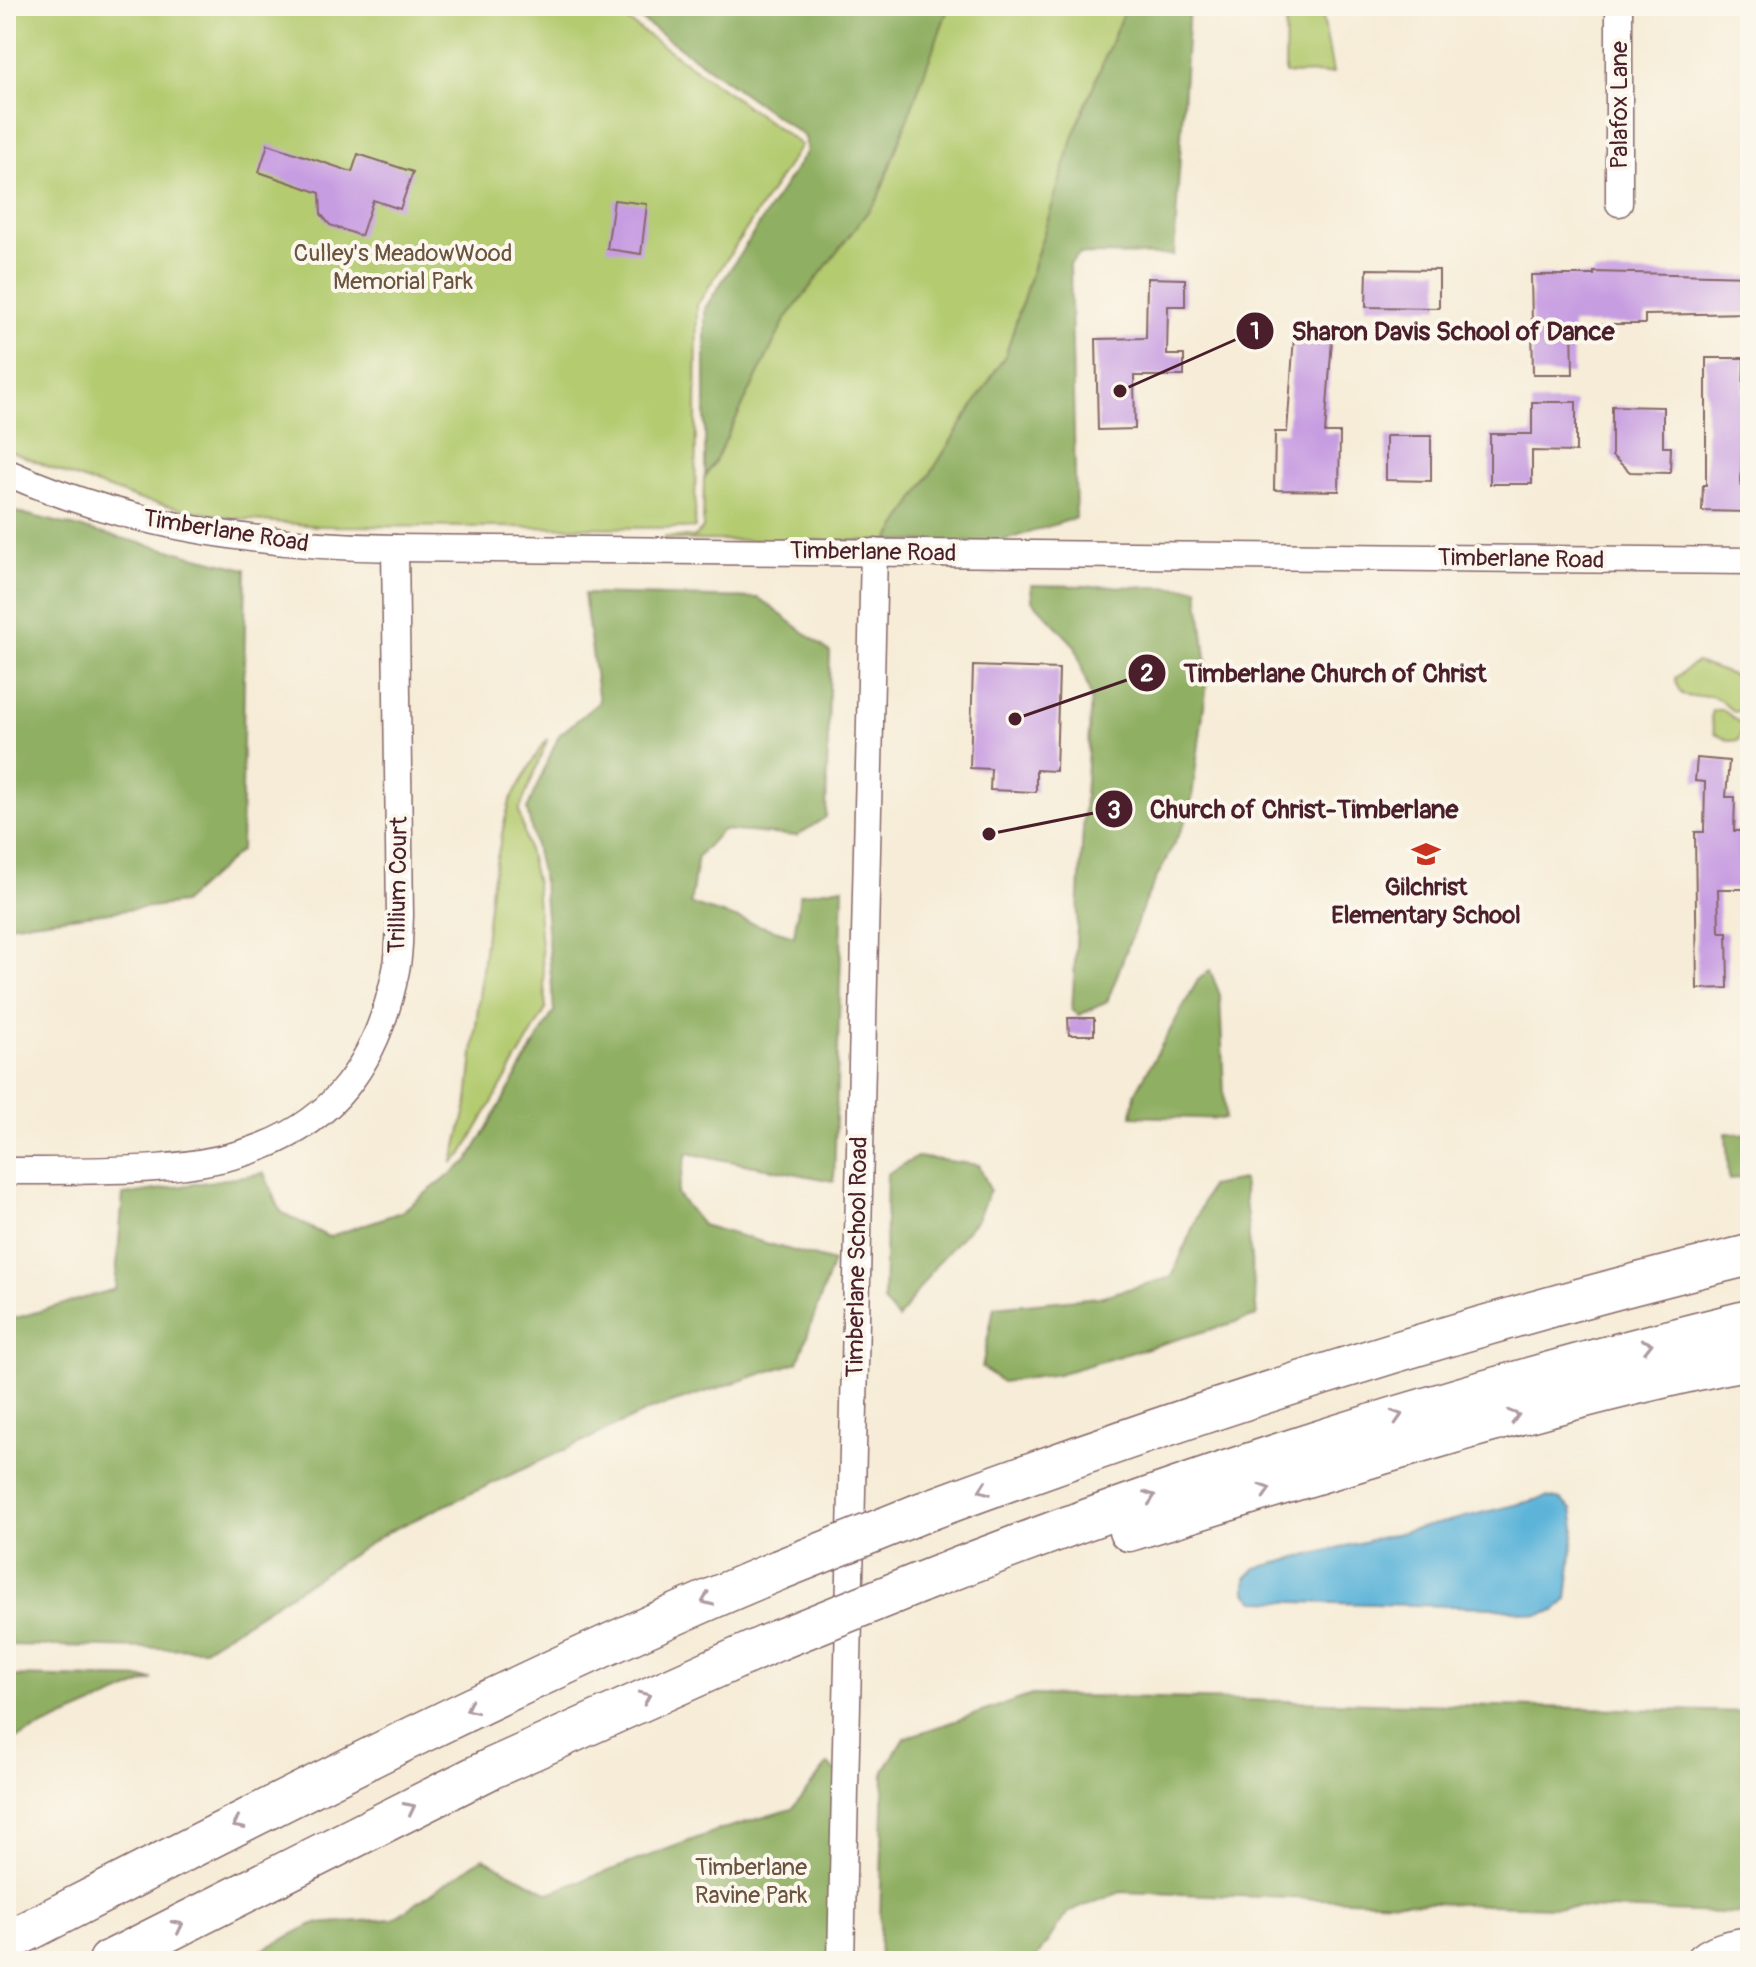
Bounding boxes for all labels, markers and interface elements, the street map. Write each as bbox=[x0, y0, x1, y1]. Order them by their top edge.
street label: Palafox Lane bbox=[1605, 41, 1634, 169]
park label: Culley's MeadowWood Memorial Park bbox=[293, 239, 513, 296]
callout: Sharon Davis School of Dance bbox=[1235, 306, 1630, 356]
text: Sharon Davis School of Dance bbox=[1291, 316, 1616, 348]
text: 1 bbox=[1250, 317, 1260, 346]
street label: Timberlane Road bbox=[141, 504, 311, 558]
street label: Timberlane Road bbox=[789, 536, 957, 568]
street label: Timberlane Road bbox=[1437, 543, 1605, 575]
callout: Timberlane Church of Christ bbox=[1127, 648, 1502, 698]
text: Timberlane Church of Christ bbox=[1182, 658, 1487, 690]
text: 2 bbox=[1140, 659, 1154, 688]
callout: Church of Christ-Timberlane bbox=[1094, 784, 1475, 834]
text: Church of Christ-Timberlane bbox=[1150, 794, 1459, 826]
text: 3 bbox=[1107, 796, 1121, 825]
street label: Trillium Court bbox=[382, 816, 414, 954]
school or university icon: Gilchrist Elementary School bbox=[1411, 839, 1441, 869]
place label: Gilchrist Elementary School bbox=[1331, 873, 1521, 930]
street label: Timberlane School Road bbox=[840, 1136, 874, 1378]
one-way arrow bbox=[1640, 1338, 1654, 1355]
one-way arrow bbox=[1390, 1409, 1403, 1425]
one-way arrow bbox=[1507, 1409, 1521, 1425]
one-way arrow bbox=[978, 1479, 992, 1496]
one-way arrow bbox=[1258, 1483, 1271, 1499]
one-way arrow bbox=[1142, 1490, 1156, 1506]
one-way arrow bbox=[701, 1591, 716, 1607]
one-way arrow bbox=[637, 1691, 652, 1707]
one-way arrow bbox=[464, 1698, 479, 1714]
one-way arrow bbox=[402, 1802, 417, 1818]
one-way arrow bbox=[232, 1814, 247, 1829]
park label: Timberlane Ravine Park bbox=[695, 1853, 807, 1910]
one-way arrow bbox=[170, 1920, 185, 1935]

